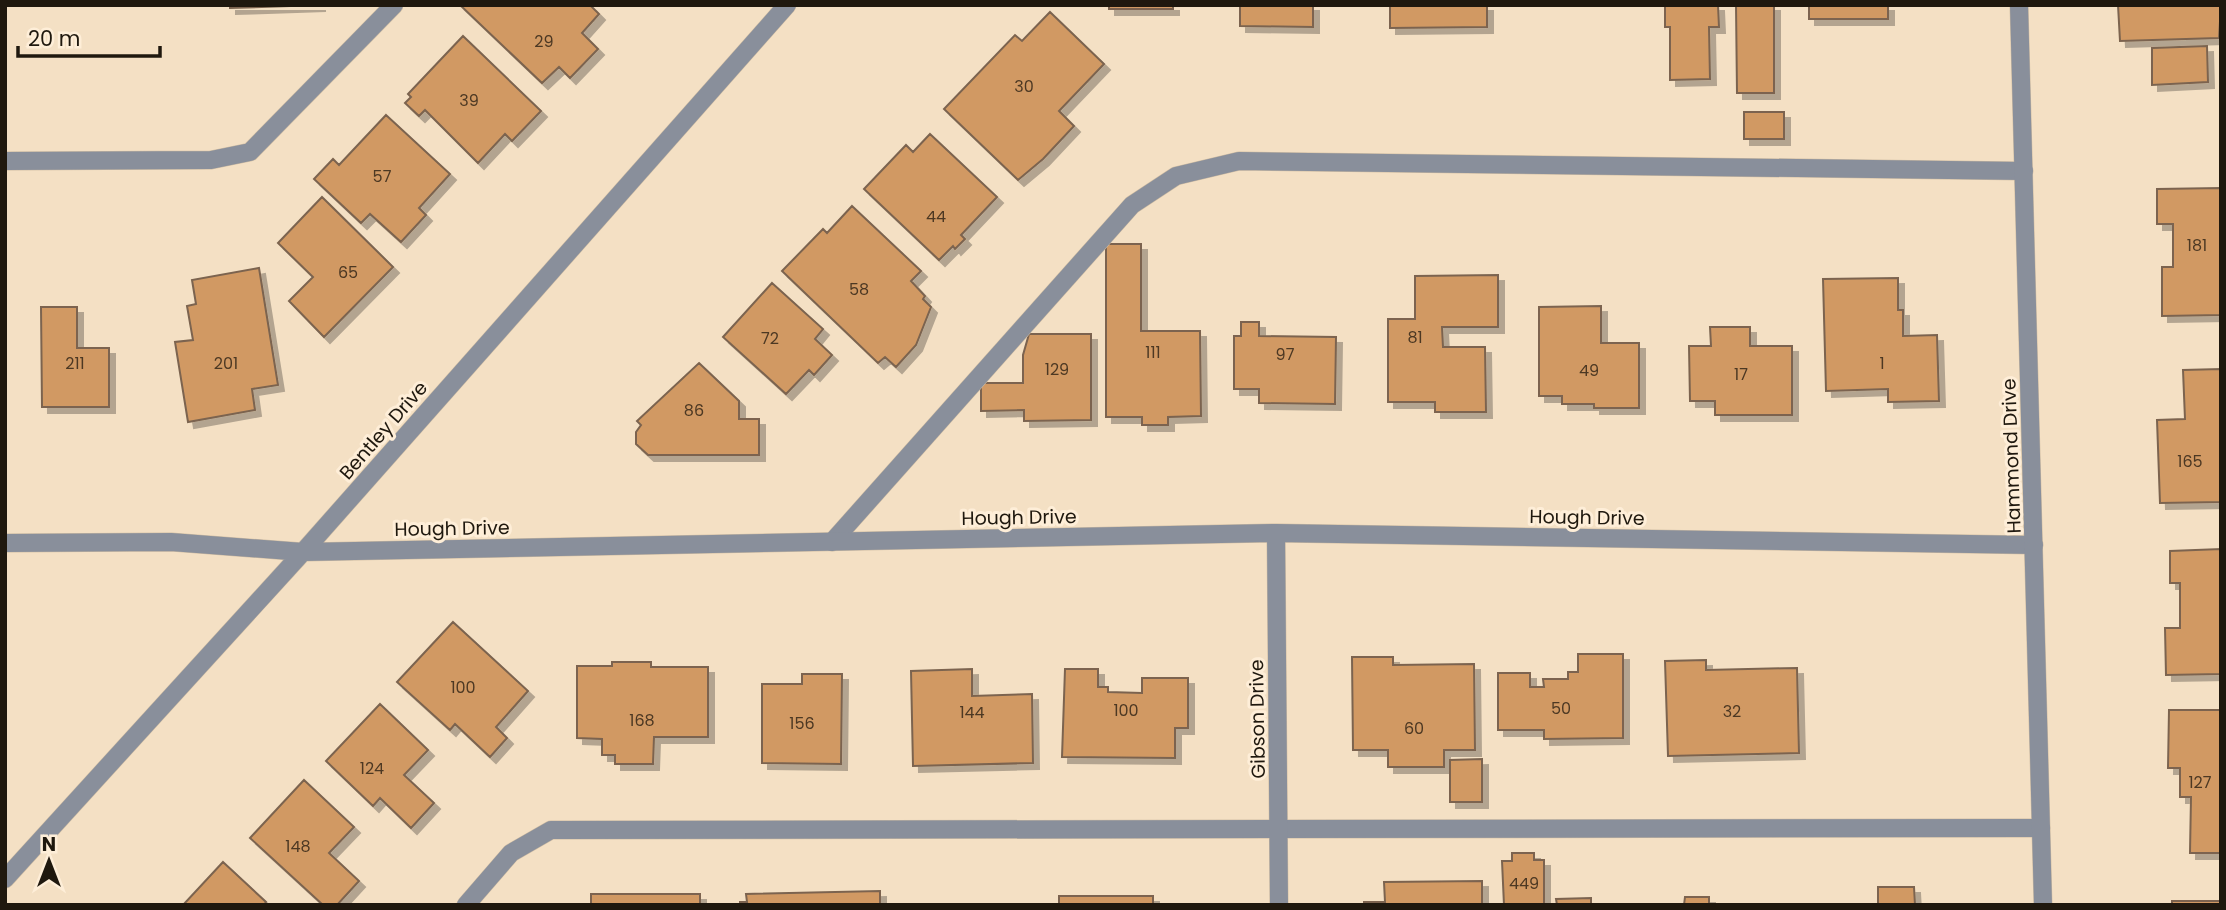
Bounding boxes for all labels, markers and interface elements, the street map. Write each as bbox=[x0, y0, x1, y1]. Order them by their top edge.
scale bar bbox=[18, 14, 159, 58]
text: 20 m bbox=[28, 24, 81, 53]
house number: 29 bbox=[534, 30, 554, 53]
house number: 30 bbox=[1014, 75, 1034, 98]
house number: 39 bbox=[459, 89, 479, 112]
house number: 57 bbox=[373, 165, 392, 188]
house number: 44 bbox=[926, 205, 946, 228]
house number: 181 bbox=[2187, 234, 2207, 257]
house number: 65 bbox=[338, 261, 358, 284]
house number: 58 bbox=[849, 278, 869, 301]
house number: 81 bbox=[1407, 326, 1423, 349]
house number: 72 bbox=[761, 327, 779, 350]
house number: 111 bbox=[1145, 341, 1161, 364]
house number: 97 bbox=[1276, 343, 1295, 366]
house number: 211 bbox=[65, 352, 85, 375]
house number: 201 bbox=[214, 352, 238, 375]
house number: 1 bbox=[1879, 352, 1885, 375]
house number: 129 bbox=[1045, 358, 1069, 381]
house number: 49 bbox=[1579, 359, 1599, 382]
house number: 17 bbox=[1734, 363, 1748, 386]
street label: Bentley Drive bbox=[333, 375, 434, 485]
street label: Hammond Drive bbox=[1995, 378, 2028, 534]
house number: 86 bbox=[684, 399, 704, 422]
house number: 165 bbox=[2177, 450, 2203, 473]
street label: Hough Drive bbox=[961, 503, 1077, 532]
street label: Hough Drive bbox=[1529, 503, 1645, 532]
street label: Hough Drive bbox=[394, 514, 510, 543]
street label: Gibson Drive bbox=[1243, 659, 1272, 779]
house number: 100 bbox=[450, 676, 476, 699]
house number: 50 bbox=[1551, 697, 1571, 720]
house number: 100 bbox=[1113, 699, 1139, 722]
house number: 32 bbox=[1723, 700, 1741, 723]
house number: 144 bbox=[959, 701, 985, 724]
house number: 168 bbox=[629, 709, 655, 732]
house number: 156 bbox=[789, 712, 815, 735]
house number: 60 bbox=[1404, 717, 1424, 740]
house number: 124 bbox=[360, 757, 384, 780]
house number: 127 bbox=[2188, 771, 2212, 794]
north arrow bbox=[14, 826, 84, 896]
text: N bbox=[42, 831, 56, 858]
house number: 148 bbox=[285, 835, 311, 858]
house number: 449 bbox=[1509, 872, 1539, 895]

